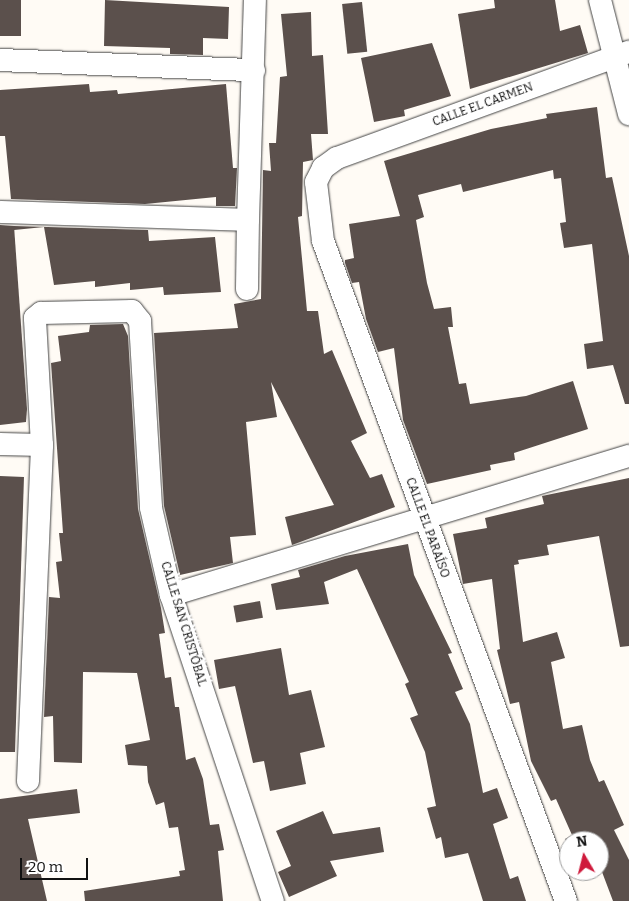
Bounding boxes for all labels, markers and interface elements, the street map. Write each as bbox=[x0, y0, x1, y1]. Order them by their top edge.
street label: CALLE EL CARMEN bbox=[431, 80, 535, 130]
street label: CALLE EL PARAÍSO bbox=[402, 476, 452, 580]
street label: CALLE SAN CRISTÓBAL bbox=[157, 560, 209, 688]
north arrow bbox=[559, 831, 609, 881]
text: N bbox=[575, 832, 589, 851]
scale bar bbox=[22, 848, 90, 880]
text: 20 m bbox=[28, 858, 63, 876]

